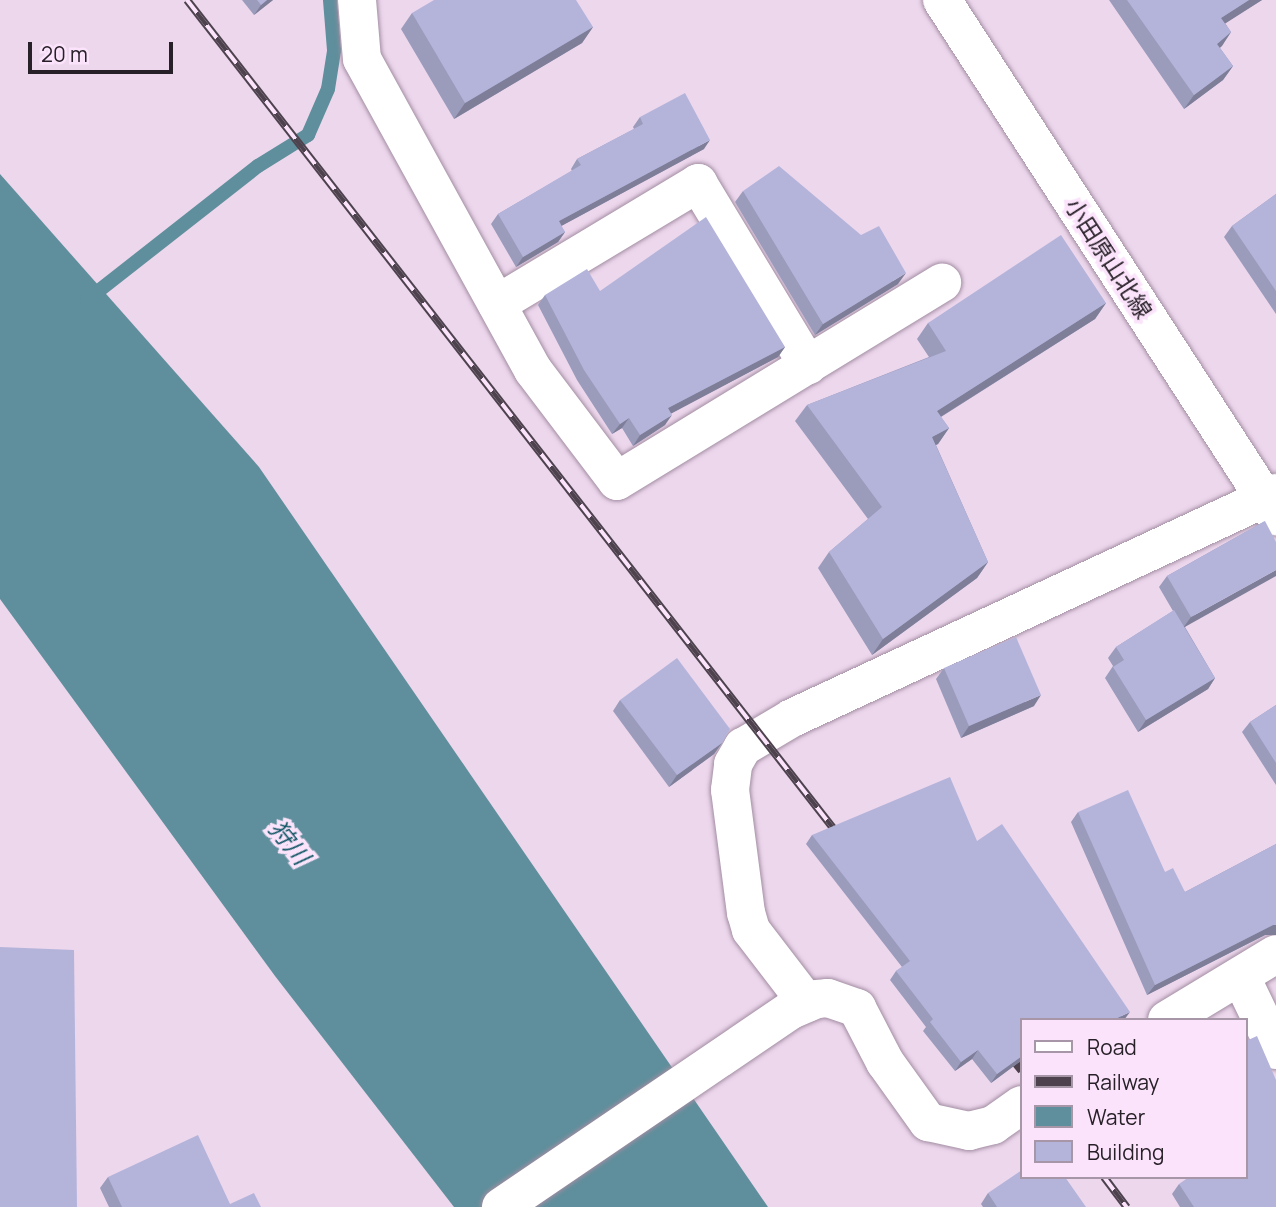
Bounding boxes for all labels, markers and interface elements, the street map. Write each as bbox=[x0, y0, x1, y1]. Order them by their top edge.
scale bar bbox=[32, 28, 177, 72]
text: 20 m bbox=[41, 40, 88, 68]
street label: 小田原山北線 bbox=[1060, 193, 1158, 323]
water label: 狩川 bbox=[264, 814, 316, 870]
legend bbox=[1020, 1018, 1248, 1179]
text: Road bbox=[1087, 1033, 1137, 1061]
text: Railway bbox=[1087, 1068, 1159, 1096]
text: Water bbox=[1087, 1103, 1145, 1131]
text: Building bbox=[1087, 1138, 1164, 1166]

